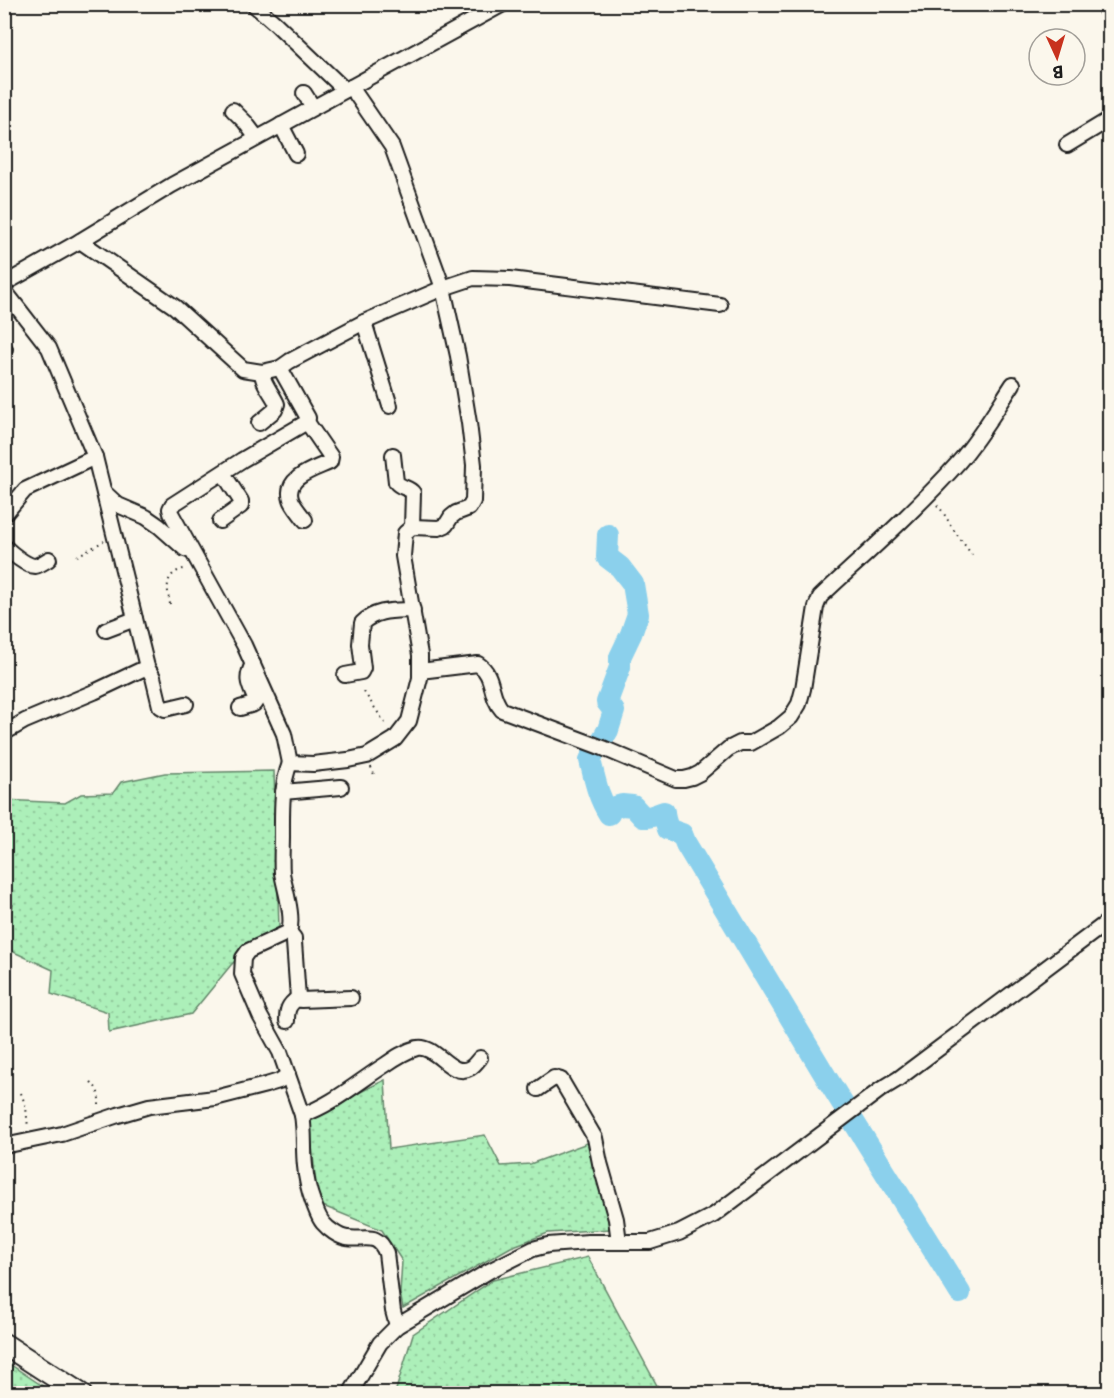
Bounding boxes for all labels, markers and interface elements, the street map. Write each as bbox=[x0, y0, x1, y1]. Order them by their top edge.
north arrow bbox=[1027, 27, 1087, 87]
text: B bbox=[1052, 61, 1064, 85]

